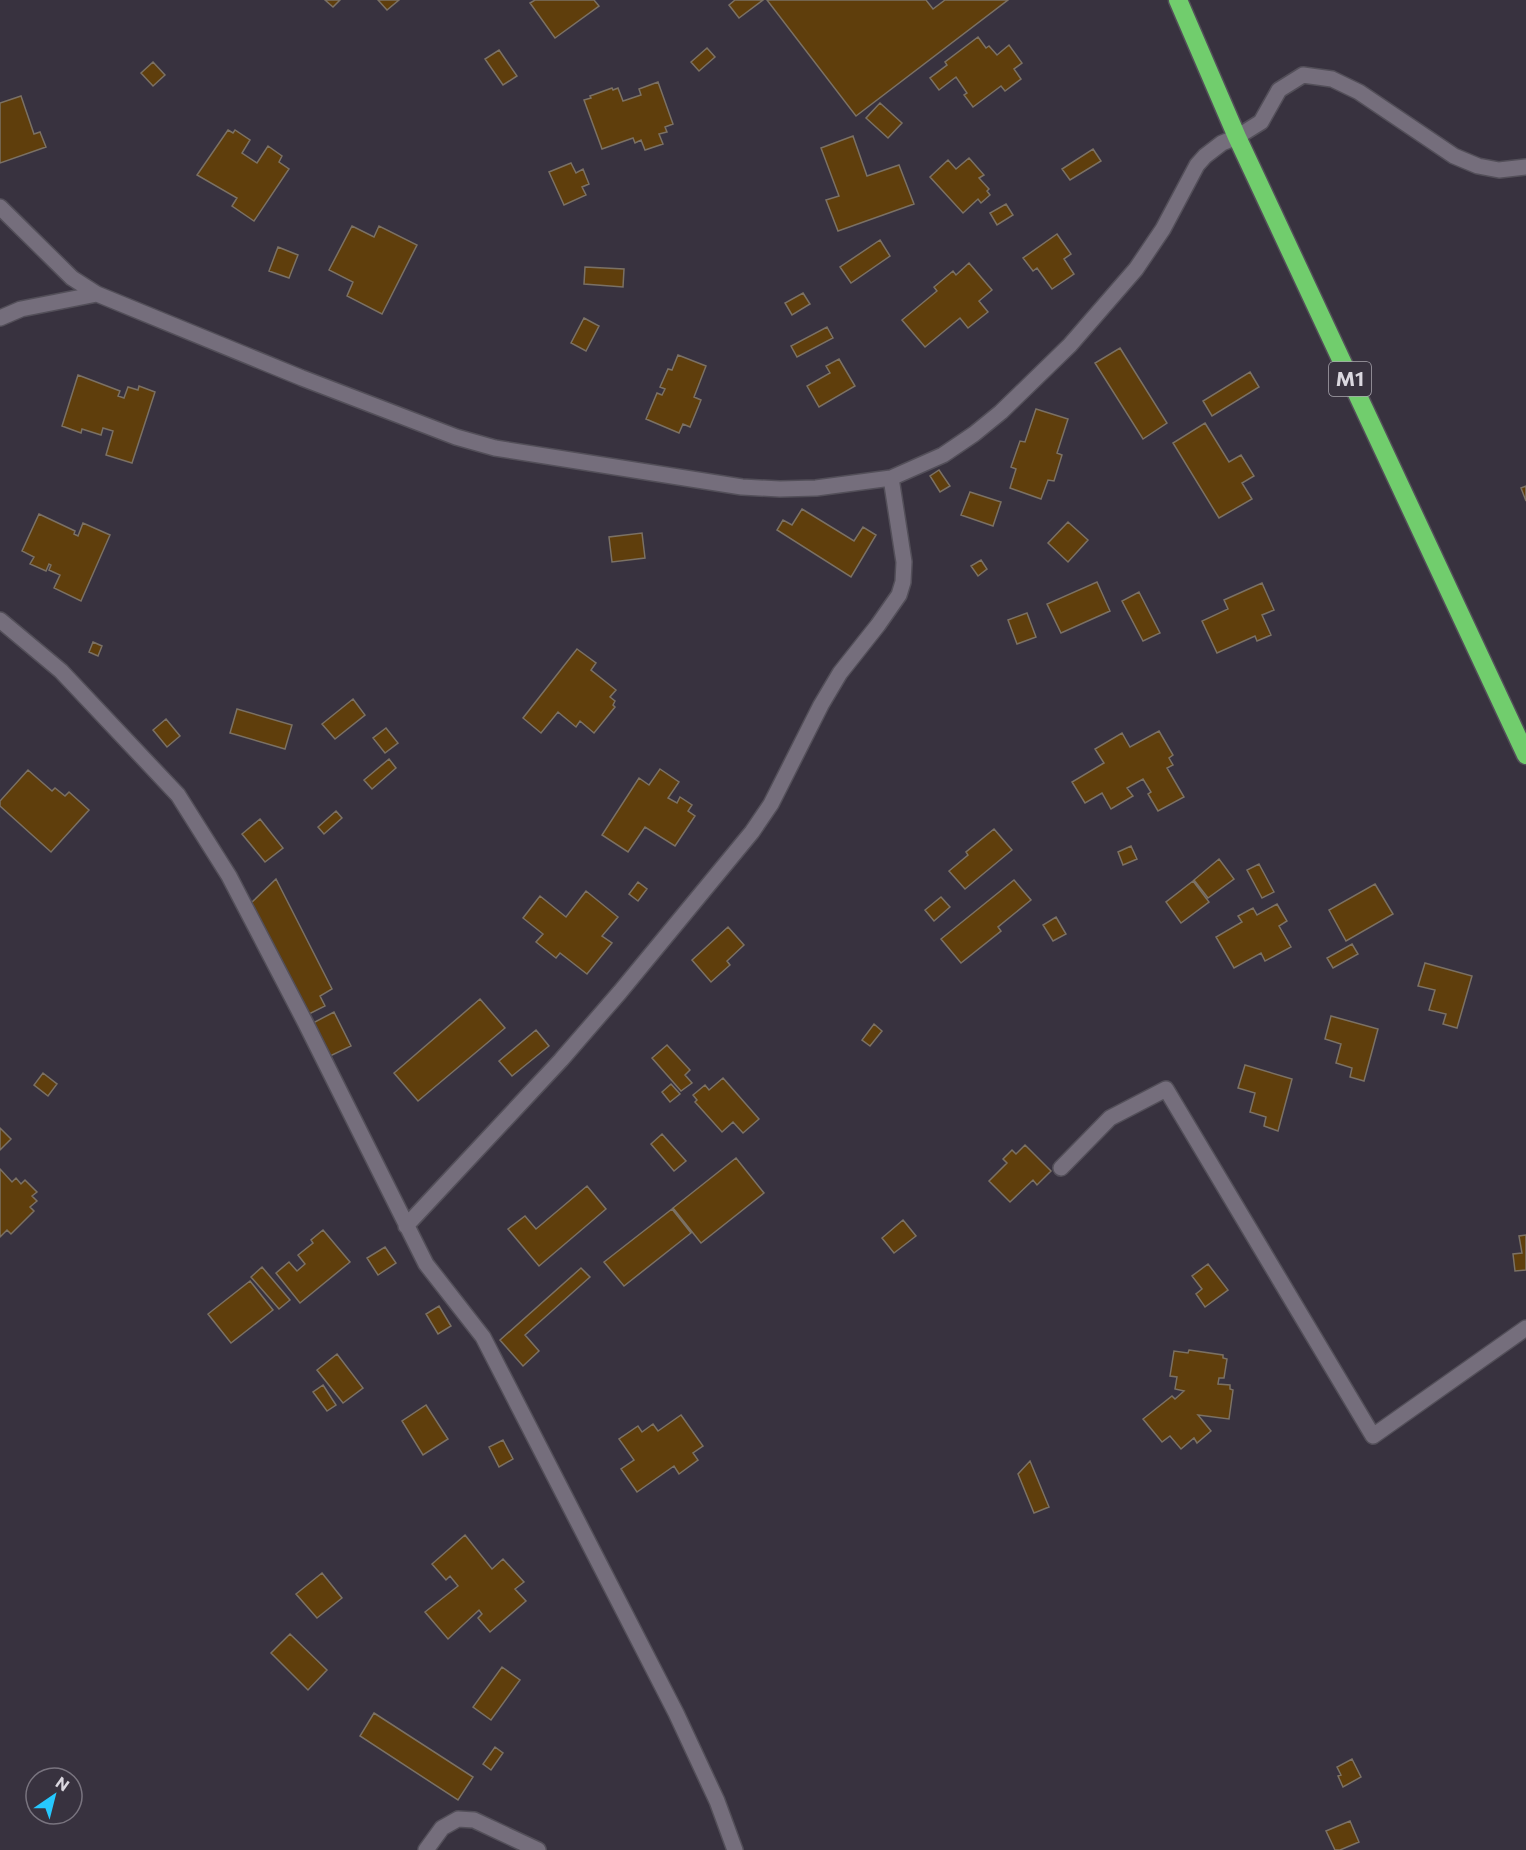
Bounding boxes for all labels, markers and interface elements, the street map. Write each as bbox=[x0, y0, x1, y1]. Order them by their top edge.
road number: M1 bbox=[1329, 362, 1371, 396]
north arrow bbox=[24, 1766, 84, 1826]
text: N bbox=[53, 1772, 73, 1795]

